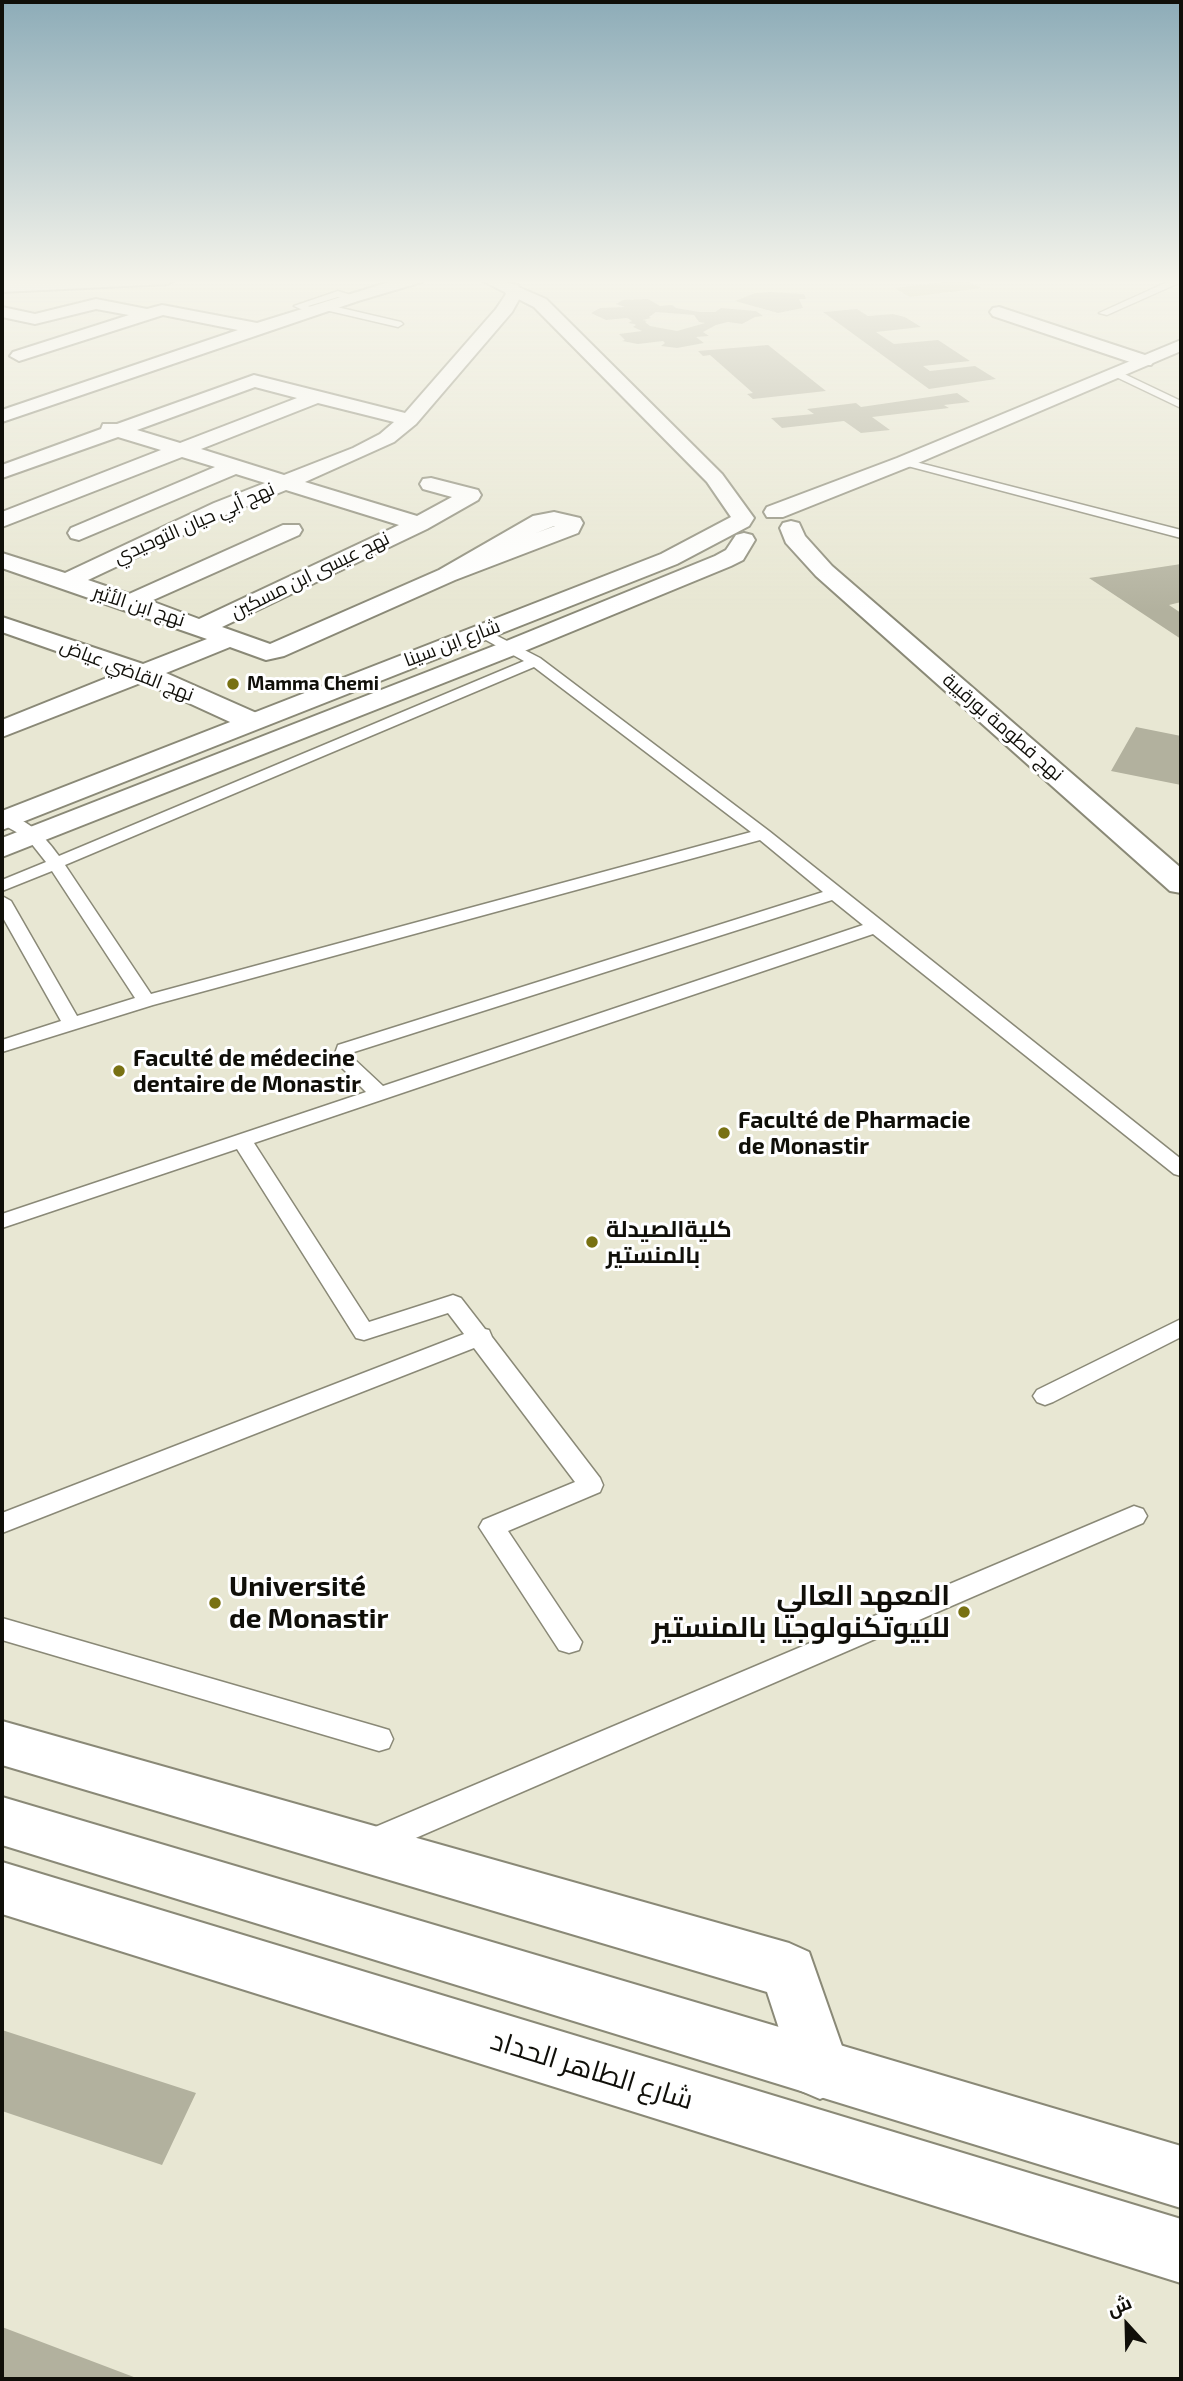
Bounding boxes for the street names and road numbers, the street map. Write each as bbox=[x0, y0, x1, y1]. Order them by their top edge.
street label: نهج أبي حيان التوحيدي bbox=[110, 477, 278, 569]
street label: نهج عيسى ابن مسكين bbox=[227, 527, 393, 623]
street label: نهج ابن الأثير bbox=[90, 580, 188, 632]
street label: شارع ابن سينا bbox=[401, 614, 503, 672]
street label: نهج القاضي عياض bbox=[57, 634, 197, 706]
street label: نهج فطومة بورقيبة bbox=[938, 668, 1068, 786]
street label: شارع الطاهر الحداد bbox=[487, 2023, 697, 2117]

